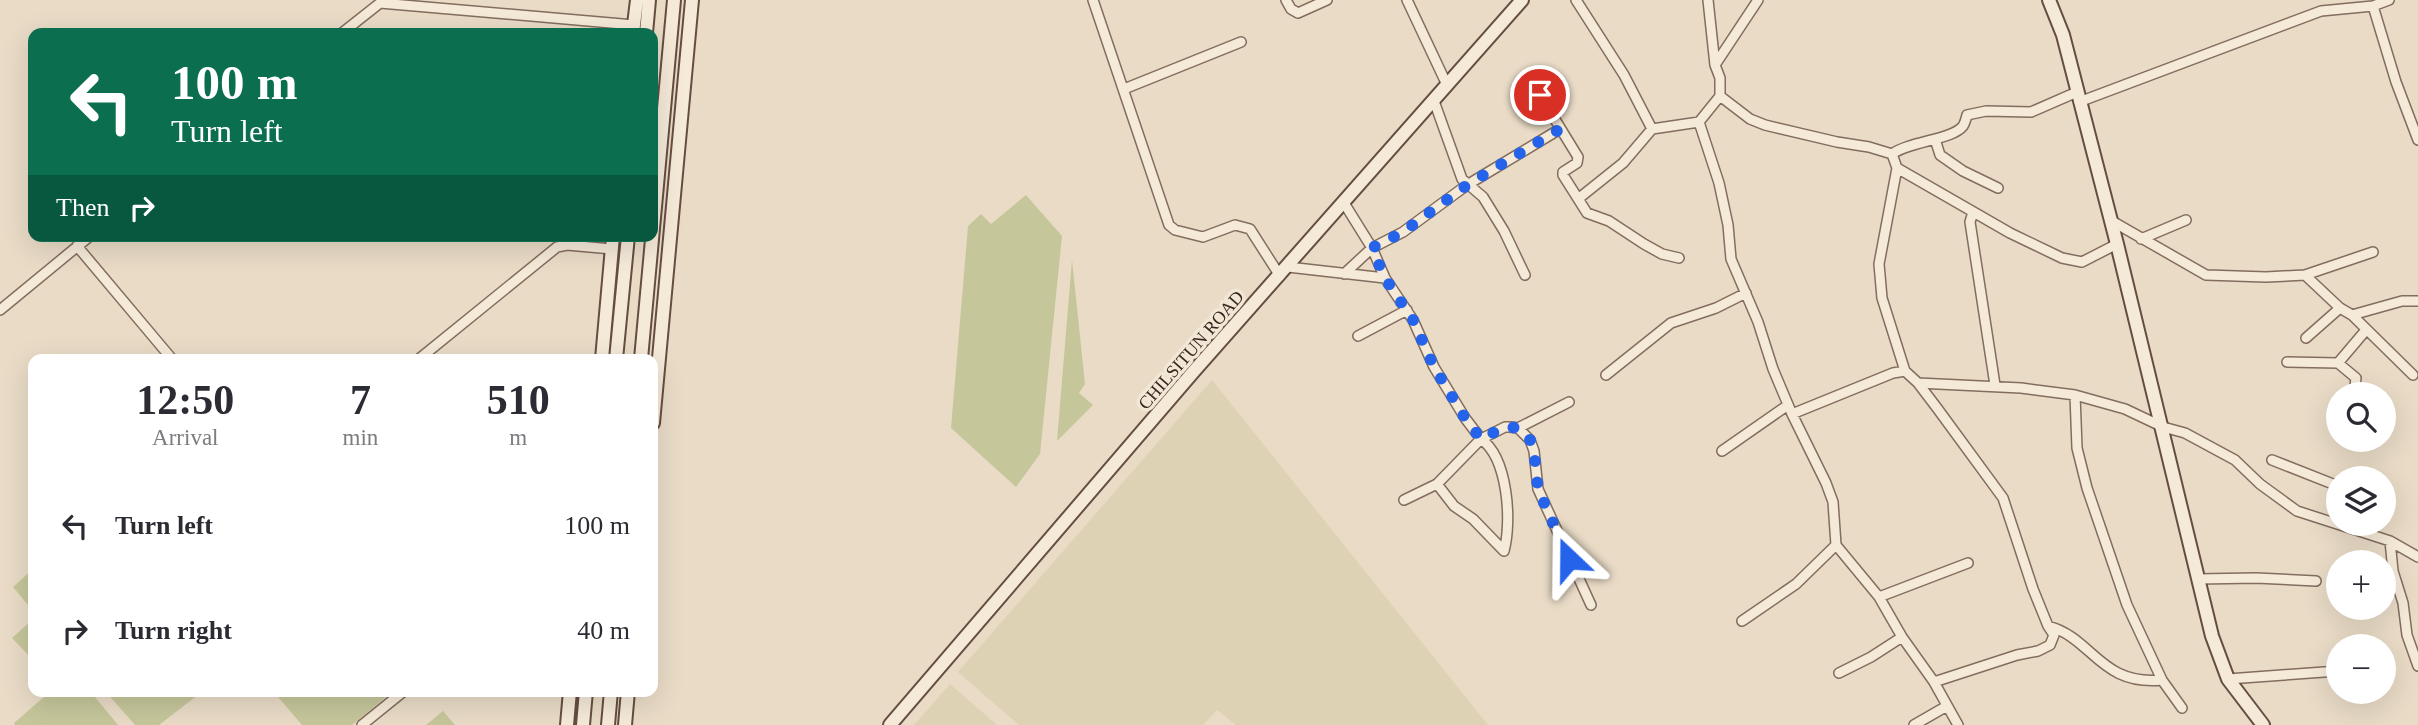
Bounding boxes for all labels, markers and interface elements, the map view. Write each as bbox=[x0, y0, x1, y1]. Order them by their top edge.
text: 100 m bbox=[171, 55, 298, 110]
icon: left bbox=[56, 56, 147, 147]
pin bbox=[1510, 65, 1570, 125]
icon: arrive bbox=[1521, 76, 1559, 114]
text: Turn left bbox=[171, 113, 283, 149]
icon: right bbox=[123, 189, 161, 227]
text: Then bbox=[56, 193, 109, 222]
street label: CHILSITUN ROAD bbox=[1134, 287, 1248, 413]
text: 12:50 bbox=[136, 377, 234, 423]
text: 7 bbox=[350, 377, 371, 423]
text: 510 bbox=[487, 377, 550, 423]
map controls bbox=[2326, 382, 2396, 704]
button: search bbox=[2326, 382, 2396, 452]
text: Arrival bbox=[152, 425, 219, 450]
text: min bbox=[343, 425, 378, 450]
text: m bbox=[509, 425, 527, 450]
button: layers bbox=[2326, 466, 2396, 536]
icon: left bbox=[56, 507, 94, 545]
text: Turn left bbox=[115, 511, 213, 540]
text: 100 m bbox=[564, 511, 630, 540]
position arrow bbox=[1532, 522, 1606, 596]
button: + bbox=[2326, 550, 2396, 620]
icon: right bbox=[56, 612, 94, 650]
text: Turn right bbox=[115, 616, 232, 645]
text: 40 m bbox=[577, 616, 630, 645]
button: − bbox=[2326, 634, 2396, 704]

